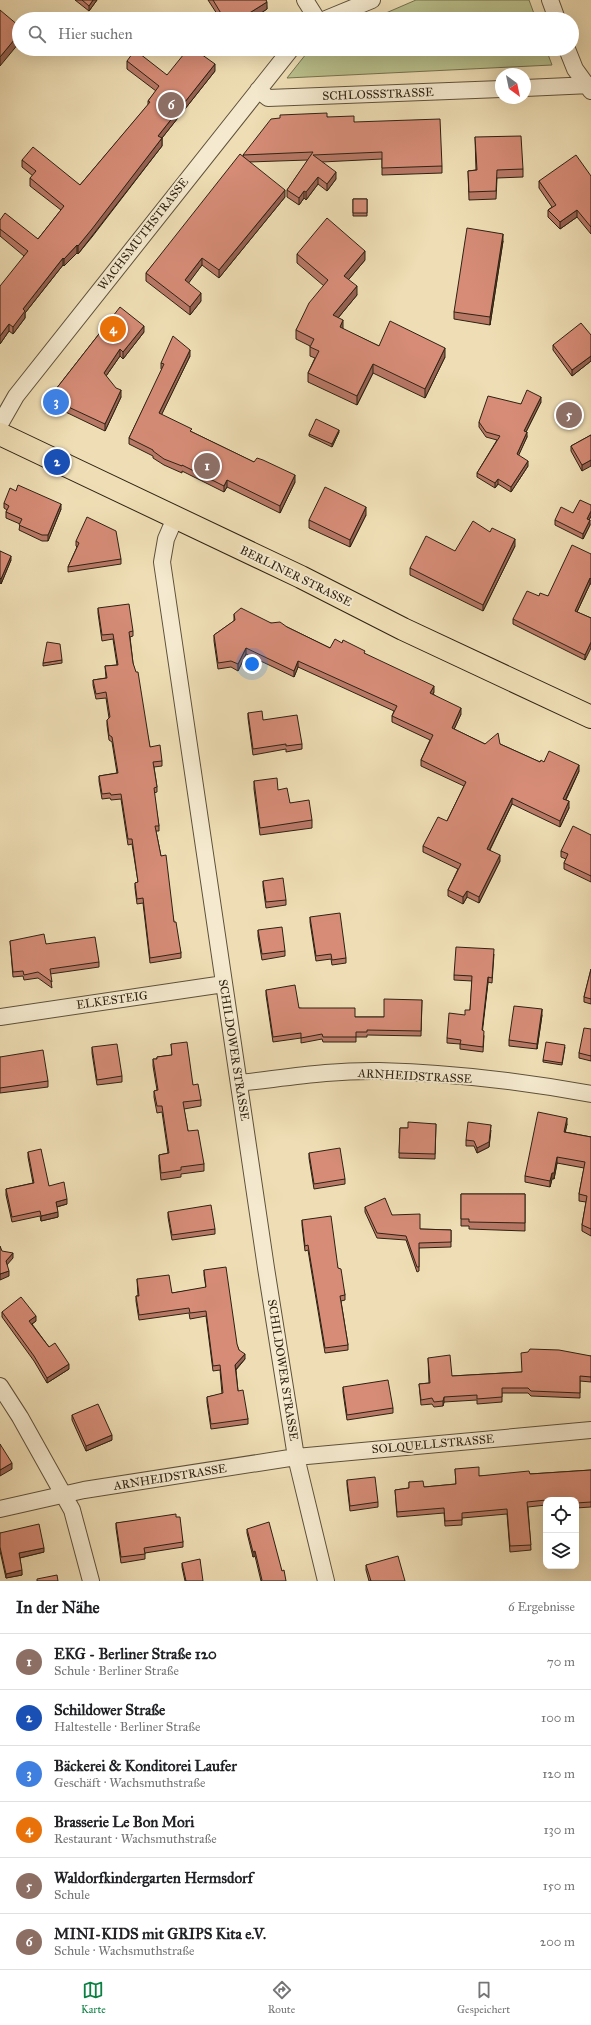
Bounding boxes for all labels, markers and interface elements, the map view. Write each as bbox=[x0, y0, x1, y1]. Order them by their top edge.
search box bbox=[12, 12, 579, 56]
icon: search bbox=[26, 23, 48, 45]
text: Hier suchen bbox=[58, 25, 133, 43]
north arrow bbox=[495, 68, 531, 104]
street label: SCHLOSSSTRASSE bbox=[322, 85, 434, 103]
pin: 6 bbox=[158, 90, 184, 120]
street label: WACHSMUTHSTRASSE bbox=[95, 175, 191, 293]
pin: 4 bbox=[100, 314, 126, 344]
pin: 3 bbox=[43, 387, 69, 417]
pin: 5 bbox=[556, 400, 582, 430]
pin: 2 bbox=[44, 447, 70, 477]
pin: 1 bbox=[194, 451, 220, 481]
street label: BERLINER STRASSE bbox=[238, 543, 355, 609]
your location bbox=[242, 654, 262, 674]
street label: SCHILDOWER STRASSE bbox=[216, 978, 252, 1122]
street label: ELKESTEIG bbox=[75, 988, 149, 1012]
street label: ARNHEIDSTRASSE bbox=[357, 1066, 473, 1086]
street label: SCHILDOWER STRASSE bbox=[265, 1298, 301, 1442]
street label: SOLQUELLSTRASSE bbox=[371, 1432, 495, 1456]
street label: ARNHEIDSTRASSE bbox=[111, 1461, 228, 1493]
map controls bbox=[543, 1497, 579, 1569]
button: locate bbox=[543, 1497, 579, 1533]
button: layers bbox=[543, 1533, 579, 1569]
text: In der Nähe bbox=[16, 1597, 100, 1618]
text: 6 Ergebnisse bbox=[508, 1599, 575, 1615]
text: EKG - Berliner Straße 120 bbox=[54, 1645, 217, 1663]
text: 1 bbox=[26, 1654, 32, 1670]
text: 70 m bbox=[547, 1654, 575, 1670]
text: Schule · Berliner Straße bbox=[54, 1663, 179, 1679]
text: Schildower Straße bbox=[54, 1701, 165, 1719]
text: 2 bbox=[26, 1710, 32, 1726]
text: 100 m bbox=[541, 1710, 575, 1726]
text: Haltestelle · Berliner Straße bbox=[54, 1719, 200, 1735]
text: Bäckerei & Konditorei Laufer bbox=[54, 1757, 237, 1775]
text: 3 bbox=[26, 1766, 32, 1782]
text: 120 m bbox=[542, 1766, 575, 1782]
text: Geschäft · Wachsmuthstraße bbox=[54, 1775, 205, 1791]
text: Brasserie Le Bon Mori bbox=[54, 1813, 194, 1831]
text: 4 bbox=[25, 1822, 33, 1838]
text: 130 m bbox=[543, 1822, 575, 1838]
text: Restaurant · Wachsmuthstraße bbox=[54, 1831, 217, 1847]
text: Waldorfkindergarten Hermsdorf bbox=[54, 1869, 253, 1887]
text: 5 bbox=[26, 1878, 32, 1894]
text: 150 m bbox=[543, 1878, 575, 1894]
text: Schule bbox=[54, 1887, 90, 1903]
text: MINI-KIDS mit GRIPS Kita e.V. bbox=[54, 1925, 266, 1943]
text: 6 bbox=[26, 1934, 32, 1950]
text: 200 m bbox=[540, 1934, 575, 1950]
text: Schule · Wachsmuthstraße bbox=[54, 1943, 194, 1959]
tab: Karte bbox=[81, 1979, 106, 2016]
tab: Route bbox=[268, 1979, 295, 2016]
tab: Gespeichert bbox=[457, 1979, 510, 2016]

